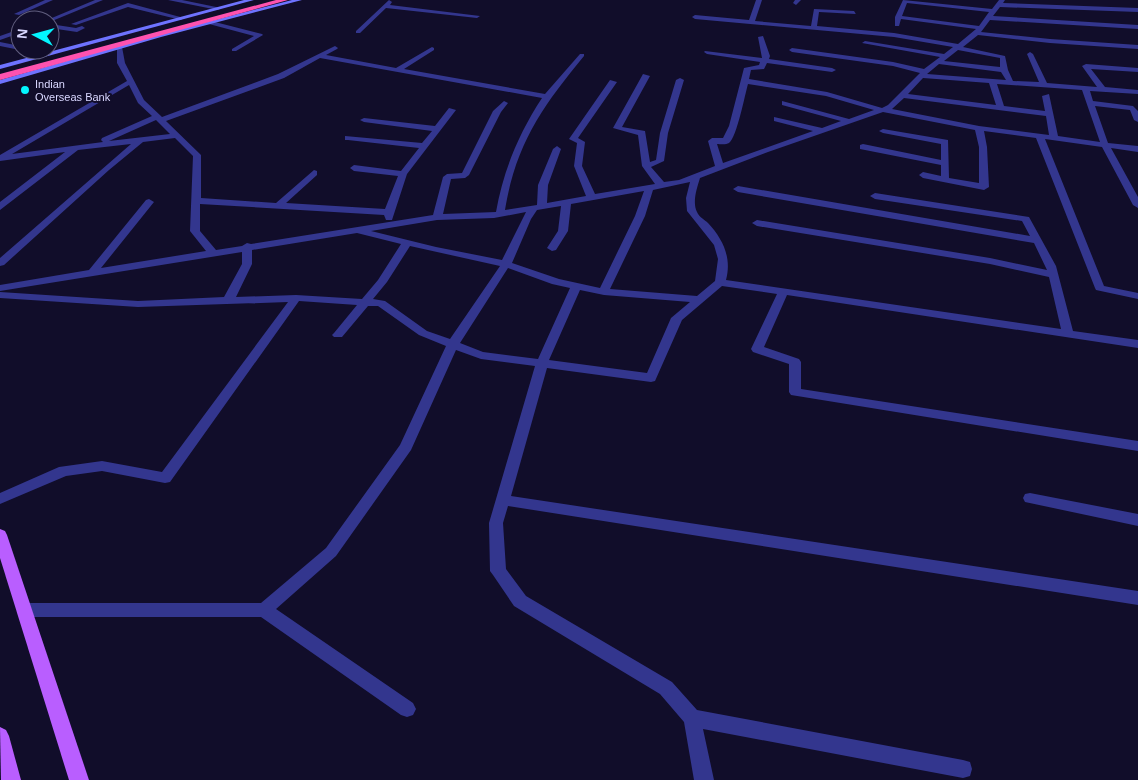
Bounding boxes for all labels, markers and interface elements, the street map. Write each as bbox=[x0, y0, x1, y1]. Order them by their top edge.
north arrow bbox=[10, 10, 60, 60]
text: N bbox=[14, 28, 31, 40]
place label: Indian Overseas Bank bbox=[35, 78, 111, 103]
marker: Indian Overseas Bank bbox=[19, 84, 31, 96]

